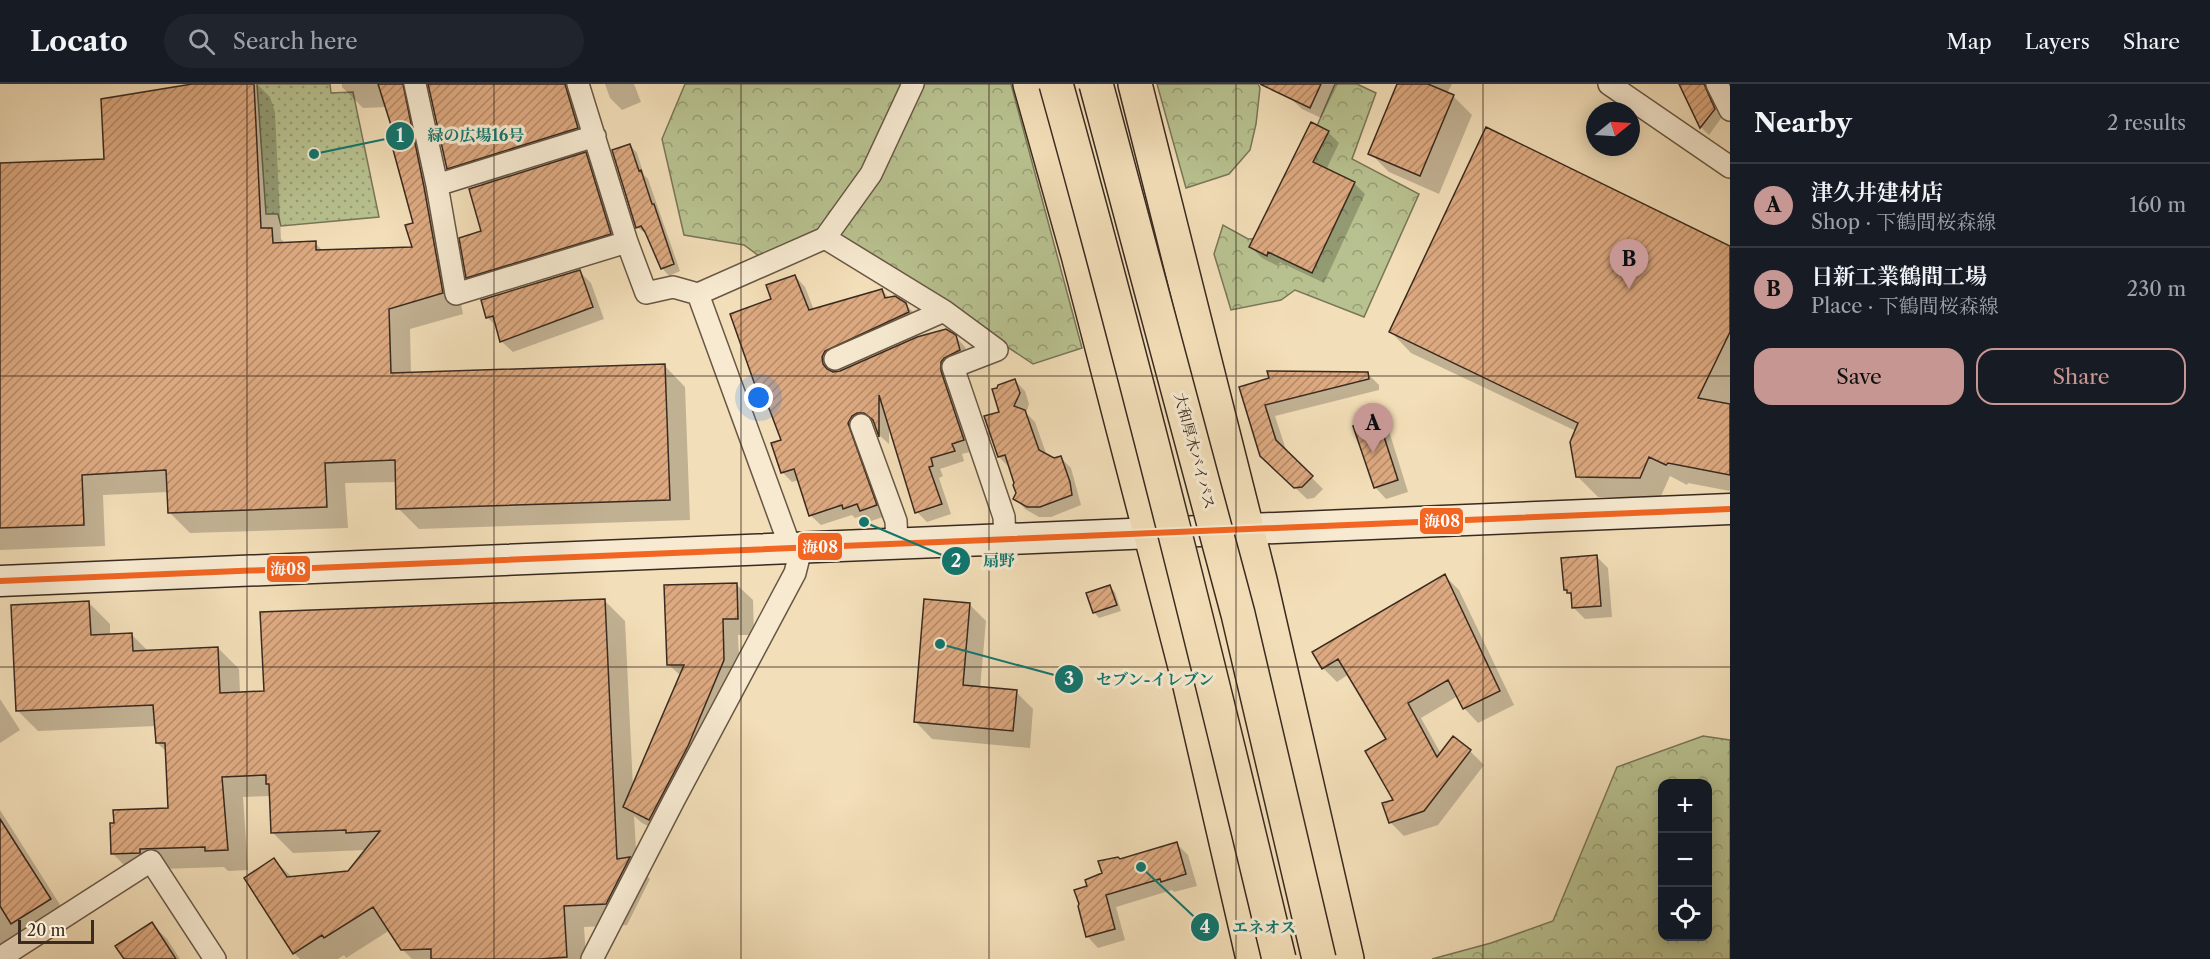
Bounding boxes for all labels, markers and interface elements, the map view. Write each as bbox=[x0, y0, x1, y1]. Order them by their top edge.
search box bbox=[164, 14, 584, 68]
text: Locato bbox=[30, 24, 128, 58]
icon: search bbox=[185, 25, 218, 58]
text: Search here bbox=[233, 28, 358, 55]
text: Map bbox=[1947, 29, 1992, 54]
text: Layers bbox=[2025, 29, 2090, 54]
text: Share bbox=[2123, 29, 2180, 54]
north arrow bbox=[1586, 102, 1640, 156]
text: Nearby bbox=[1754, 107, 1852, 139]
text: 2 results bbox=[2107, 111, 2186, 135]
callout: 緑の広場16号 bbox=[385, 119, 536, 153]
text: 1 bbox=[396, 125, 404, 147]
text: 緑の広場16号 bbox=[428, 125, 524, 145]
text: 津久井建材店 bbox=[1811, 179, 1943, 206]
text: A bbox=[1766, 193, 1781, 217]
text: 160 m bbox=[2129, 193, 2186, 217]
text: Shop · 下鶴間桜森線 bbox=[1811, 210, 1996, 234]
pin: B bbox=[1610, 240, 1648, 289]
text: 日新工業鶴間工場 bbox=[1811, 263, 1987, 290]
text: B bbox=[1766, 277, 1781, 301]
text: 230 m bbox=[2127, 277, 2186, 301]
text: Place · 下鶴間桜森線 bbox=[1811, 294, 1999, 318]
button: Save bbox=[1754, 348, 1964, 405]
button: Share bbox=[1976, 348, 2186, 405]
your location bbox=[744, 383, 773, 412]
street label: 大和厚木バイパス bbox=[1170, 391, 1220, 511]
pin: A bbox=[1354, 404, 1392, 453]
line badge: 海08 bbox=[1419, 507, 1464, 535]
text: 海08 bbox=[1424, 511, 1460, 531]
line badge: 海08 bbox=[797, 532, 843, 561]
text: 海08 bbox=[802, 537, 838, 557]
callout: 扇野 bbox=[941, 544, 1027, 578]
text: 2 bbox=[951, 550, 961, 572]
text: 扇野 bbox=[983, 550, 1015, 570]
line badge: 海08 bbox=[266, 555, 311, 583]
text: 海08 bbox=[270, 559, 306, 579]
callout: セブン-イレブン bbox=[1054, 662, 1227, 696]
text: 3 bbox=[1064, 668, 1074, 690]
text: セブン-イレブン bbox=[1096, 669, 1214, 689]
map controls bbox=[1658, 779, 1712, 941]
button: + bbox=[1658, 779, 1712, 833]
button: − bbox=[1658, 833, 1712, 887]
button: locate bbox=[1658, 887, 1712, 941]
callout: エネオス bbox=[1190, 910, 1308, 944]
text: 4 bbox=[1200, 916, 1210, 938]
scale bar bbox=[18, 917, 94, 944]
text: エネオス bbox=[1232, 917, 1296, 937]
text: 20 m bbox=[27, 920, 66, 940]

